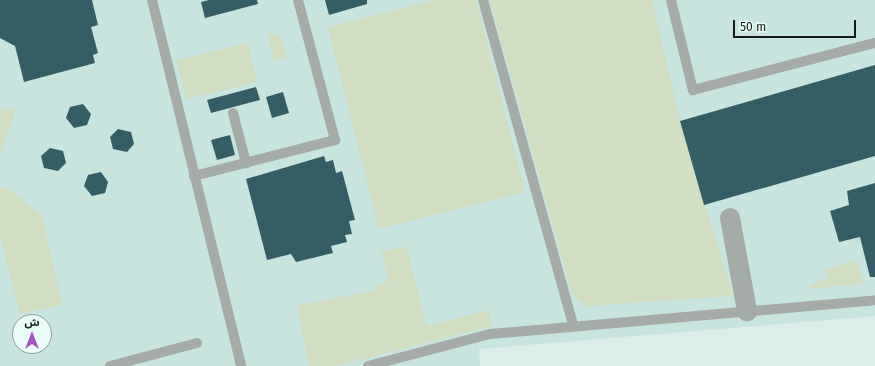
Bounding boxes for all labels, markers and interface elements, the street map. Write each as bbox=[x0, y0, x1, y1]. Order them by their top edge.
scale bar bbox=[735, 12, 858, 38]
text: 50 m bbox=[740, 20, 766, 34]
north arrow bbox=[12, 314, 52, 354]
text: ش bbox=[24, 316, 40, 329]

